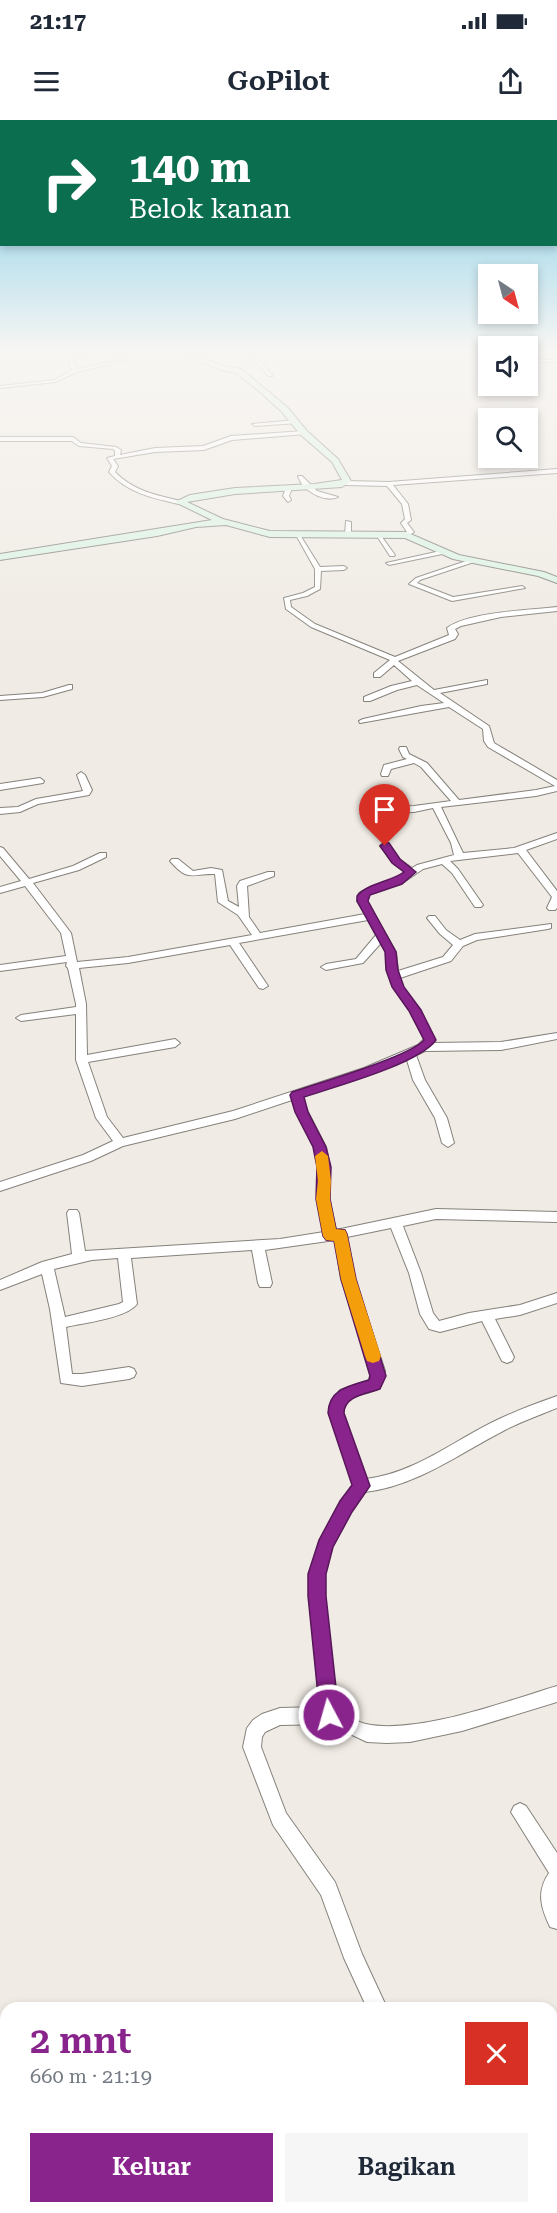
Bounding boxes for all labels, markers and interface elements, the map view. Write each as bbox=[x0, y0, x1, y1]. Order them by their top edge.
text: 21:17 bbox=[30, 9, 86, 34]
icon: menu bbox=[30, 65, 63, 98]
text: GoPilot bbox=[227, 65, 330, 97]
icon: share bbox=[494, 65, 527, 98]
text: 140 m bbox=[129, 143, 251, 192]
icon: right bbox=[30, 144, 108, 222]
text: Belok kanan bbox=[129, 193, 291, 225]
north arrow bbox=[478, 264, 538, 324]
map controls bbox=[478, 264, 538, 468]
button: sound bbox=[478, 336, 538, 396]
button: search bbox=[478, 408, 538, 468]
pin bbox=[359, 784, 410, 846]
icon: arrive bbox=[368, 793, 401, 826]
position arrow bbox=[297, 1683, 361, 1747]
text: 2 mnt bbox=[30, 2020, 131, 2062]
button: close bbox=[465, 2022, 528, 2085]
text: 660 m · 21:19 bbox=[30, 2064, 152, 2088]
button: Keluar bbox=[30, 2133, 273, 2202]
button: Bagikan bbox=[285, 2133, 528, 2202]

